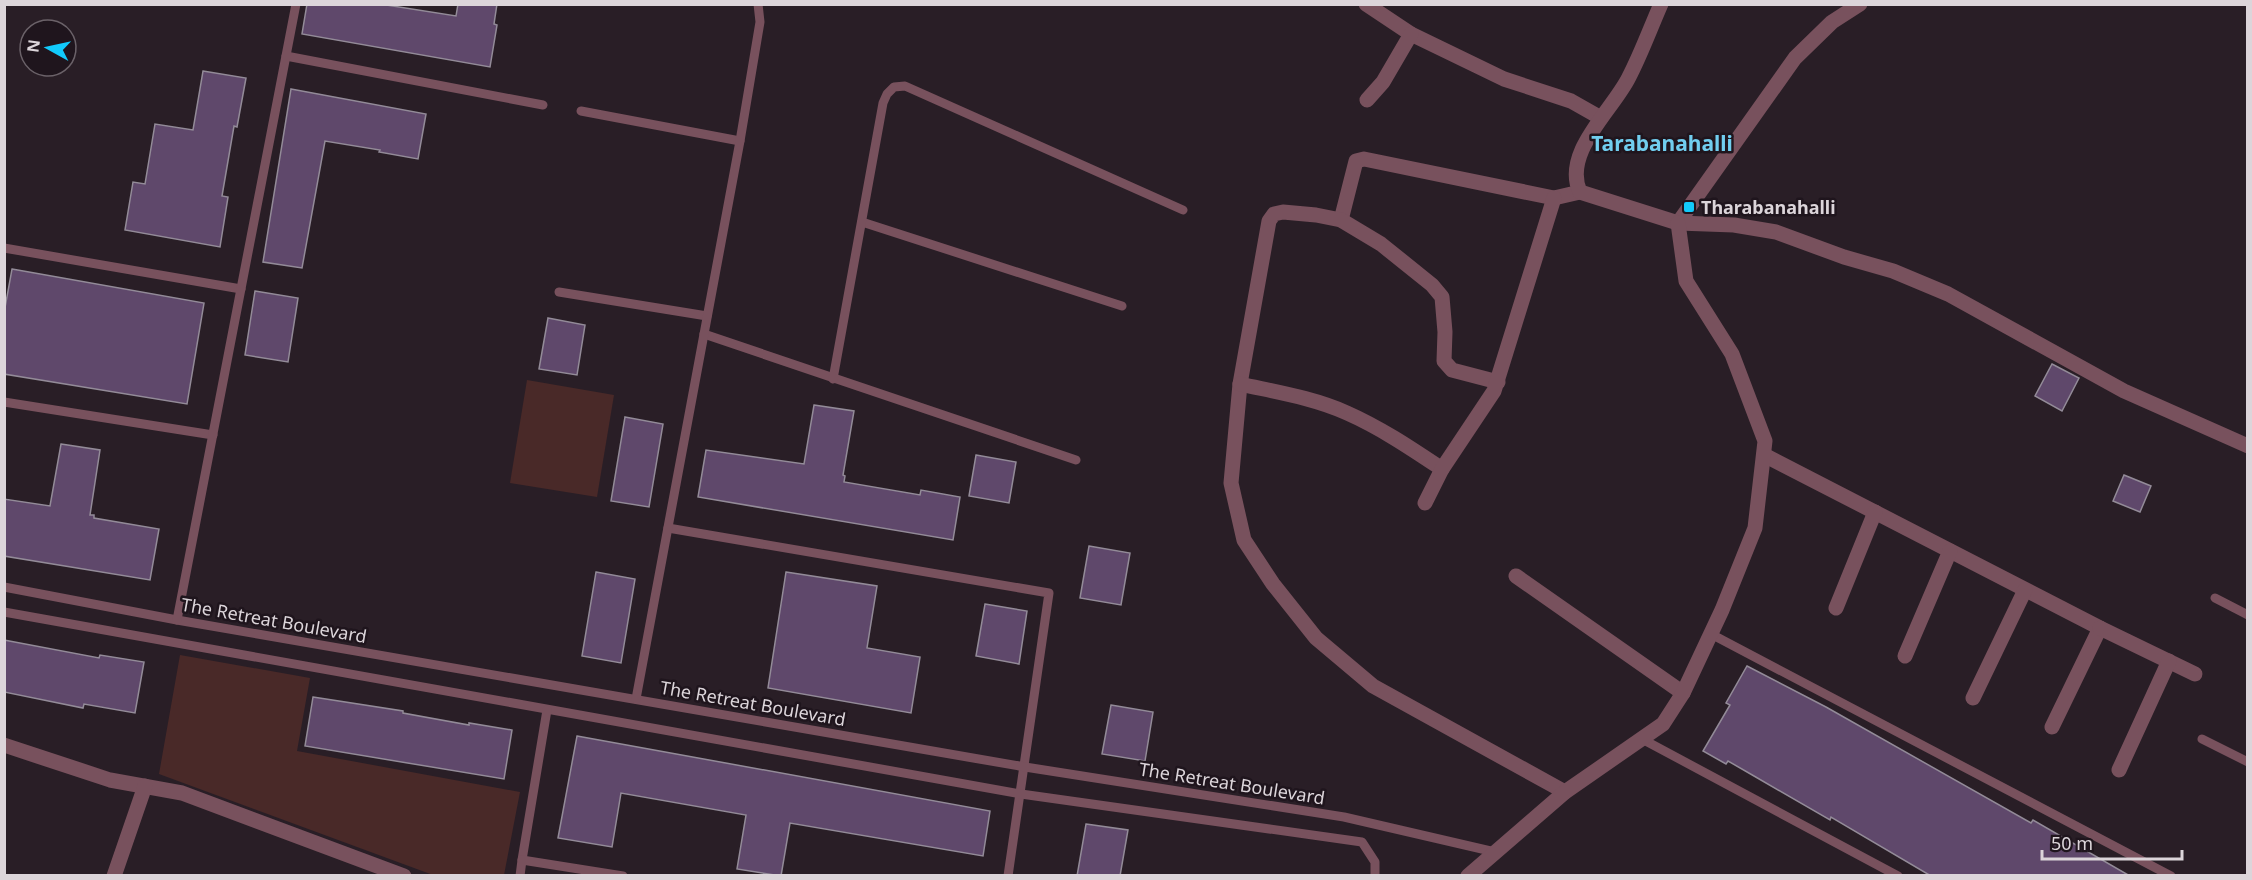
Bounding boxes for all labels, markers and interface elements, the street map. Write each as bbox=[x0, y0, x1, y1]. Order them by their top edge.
north arrow bbox=[18, 18, 78, 78]
text: N bbox=[21, 38, 45, 54]
district label: Tarabanahalli bbox=[1591, 129, 1733, 157]
place label: Tharabanahalli bbox=[1701, 195, 1836, 219]
marker: Tharabanahalli bbox=[1682, 200, 1696, 214]
street label: The Retreat Boulevard bbox=[179, 592, 369, 648]
street label: The Retreat Boulevard bbox=[658, 675, 848, 731]
street label: The Retreat Boulevard bbox=[1137, 756, 1327, 810]
scale bar bbox=[2042, 823, 2182, 861]
text: 50 m bbox=[2051, 831, 2093, 855]

